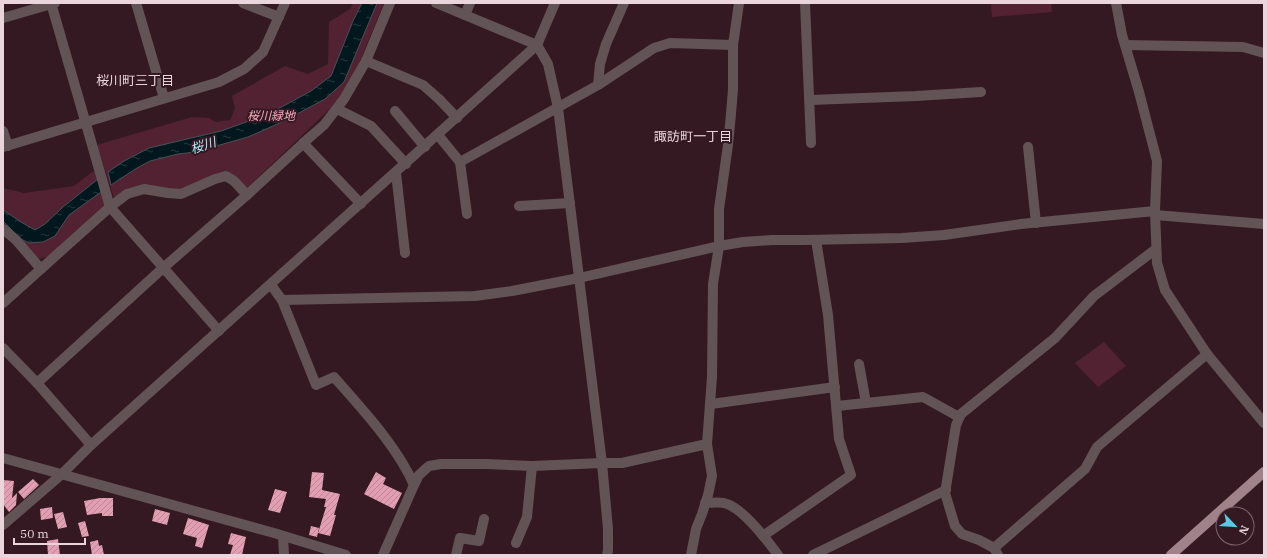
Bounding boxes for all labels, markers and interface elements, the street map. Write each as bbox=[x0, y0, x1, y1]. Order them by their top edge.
district label: 桜川町三丁目 bbox=[96, 72, 174, 89]
park label: 桜川緑地 bbox=[247, 108, 297, 123]
district label: 諏訪町一丁目 bbox=[654, 128, 732, 145]
water label: 桜川 bbox=[188, 133, 220, 158]
north arrow bbox=[1215, 506, 1255, 546]
scale bar bbox=[14, 520, 85, 546]
text: N bbox=[1236, 523, 1252, 537]
text: 50 m bbox=[20, 526, 49, 541]

